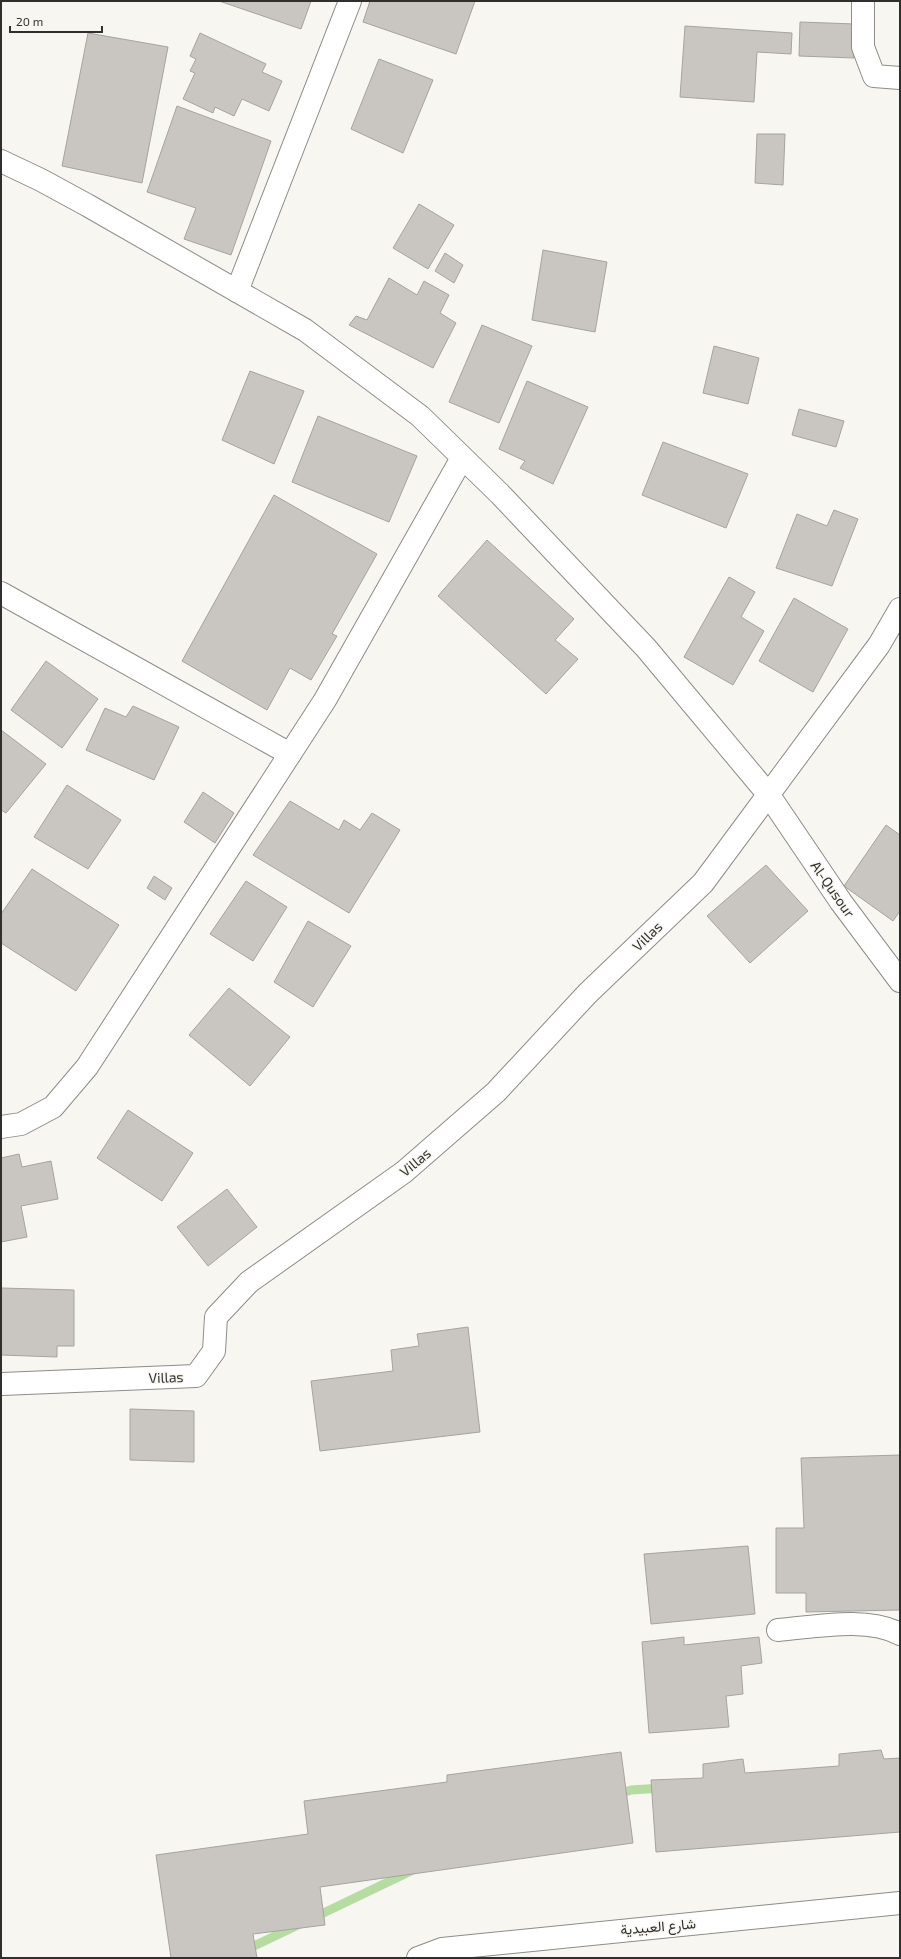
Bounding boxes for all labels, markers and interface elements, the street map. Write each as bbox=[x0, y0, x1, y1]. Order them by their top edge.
scale bar bbox=[10, 8, 102, 34]
text: 20 m bbox=[16, 14, 43, 28]
street label: Al-Qusour bbox=[807, 858, 859, 921]
street label: Villas bbox=[628, 918, 666, 954]
street label: Villas bbox=[396, 1144, 434, 1180]
street label: Villas bbox=[148, 1368, 184, 1386]
street label: شارع العبيدية bbox=[620, 1914, 697, 1941]

